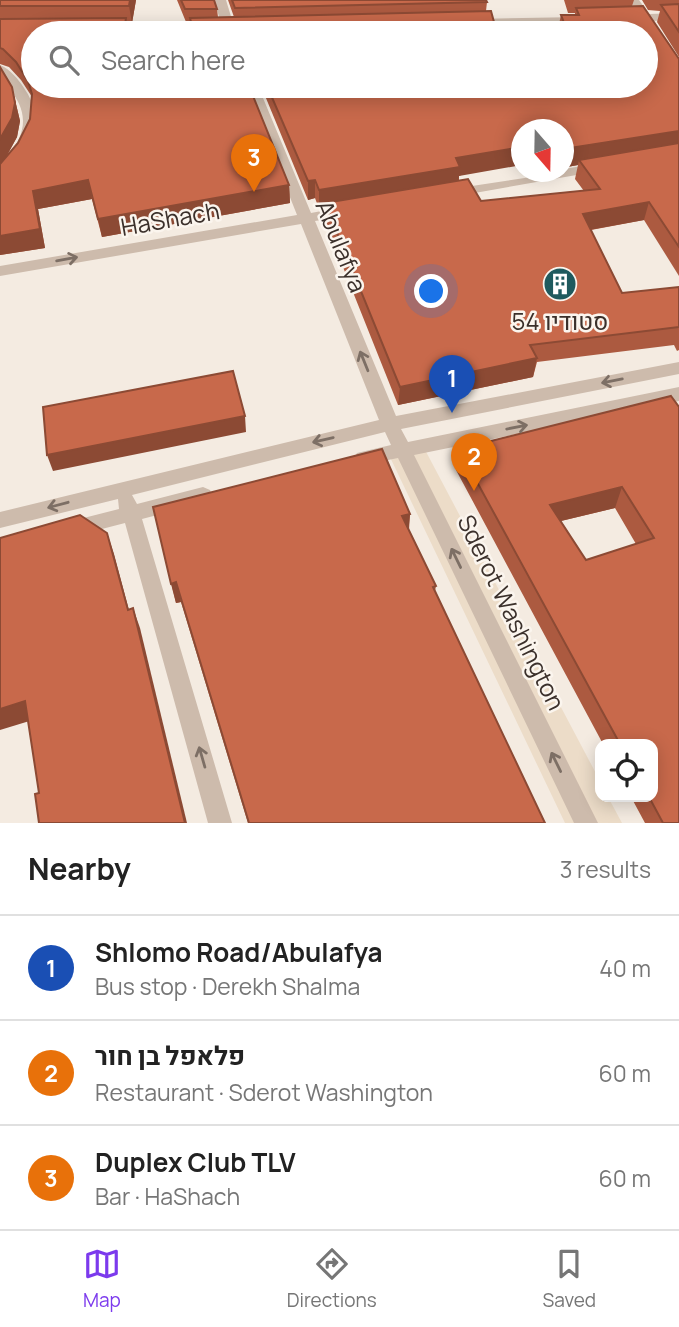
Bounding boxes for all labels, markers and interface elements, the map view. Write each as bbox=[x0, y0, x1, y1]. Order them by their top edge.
search box bbox=[21, 21, 658, 98]
icon: search bbox=[45, 41, 83, 79]
text: Search here bbox=[101, 42, 246, 78]
north arrow bbox=[511, 119, 574, 182]
pin: 3 bbox=[231, 134, 277, 192]
street label: HaShach bbox=[118, 193, 222, 243]
street label: Abulafya bbox=[309, 195, 375, 297]
one-way arrow bbox=[55, 252, 78, 265]
building icon: סטודיו 54 bbox=[541, 265, 579, 303]
your location bbox=[414, 274, 448, 308]
place label: סטודיו 54 bbox=[512, 304, 608, 337]
one-way arrow bbox=[357, 351, 370, 372]
pin: 1 bbox=[429, 355, 475, 413]
one-way arrow bbox=[601, 375, 624, 389]
one-way arrow bbox=[505, 419, 528, 433]
pin: 2 bbox=[451, 433, 497, 491]
one-way arrow bbox=[312, 434, 335, 447]
one-way arrow bbox=[47, 499, 70, 512]
street label: Sderot Washington bbox=[450, 509, 574, 715]
one-way arrow bbox=[448, 548, 462, 569]
map controls bbox=[595, 739, 658, 802]
button: locate bbox=[595, 739, 658, 802]
one-way arrow bbox=[194, 747, 207, 769]
one-way arrow bbox=[549, 752, 563, 773]
text: Nearby bbox=[28, 848, 131, 889]
text: 3 results bbox=[560, 853, 651, 885]
text: Shlomo Road/Abulafya bbox=[95, 934, 382, 970]
text: 1 bbox=[46, 952, 56, 984]
text: 40 m bbox=[599, 952, 651, 984]
text: Bus stop · Derekh Shalma bbox=[95, 970, 360, 1002]
text: פלאפל בן חור bbox=[95, 1037, 245, 1073]
text: 2 bbox=[44, 1057, 58, 1089]
text: 60 m bbox=[599, 1057, 651, 1089]
text: Restaurant · Sderot Washington bbox=[95, 1076, 433, 1108]
text: Duplex Club TLV bbox=[95, 1144, 296, 1180]
text: 3 bbox=[44, 1162, 58, 1194]
text: 60 m bbox=[599, 1162, 651, 1194]
text: Bar · HaShach bbox=[95, 1180, 240, 1212]
tab: Map bbox=[83, 1245, 121, 1313]
tab: Directions bbox=[287, 1245, 377, 1313]
tab: Saved bbox=[543, 1245, 596, 1313]

